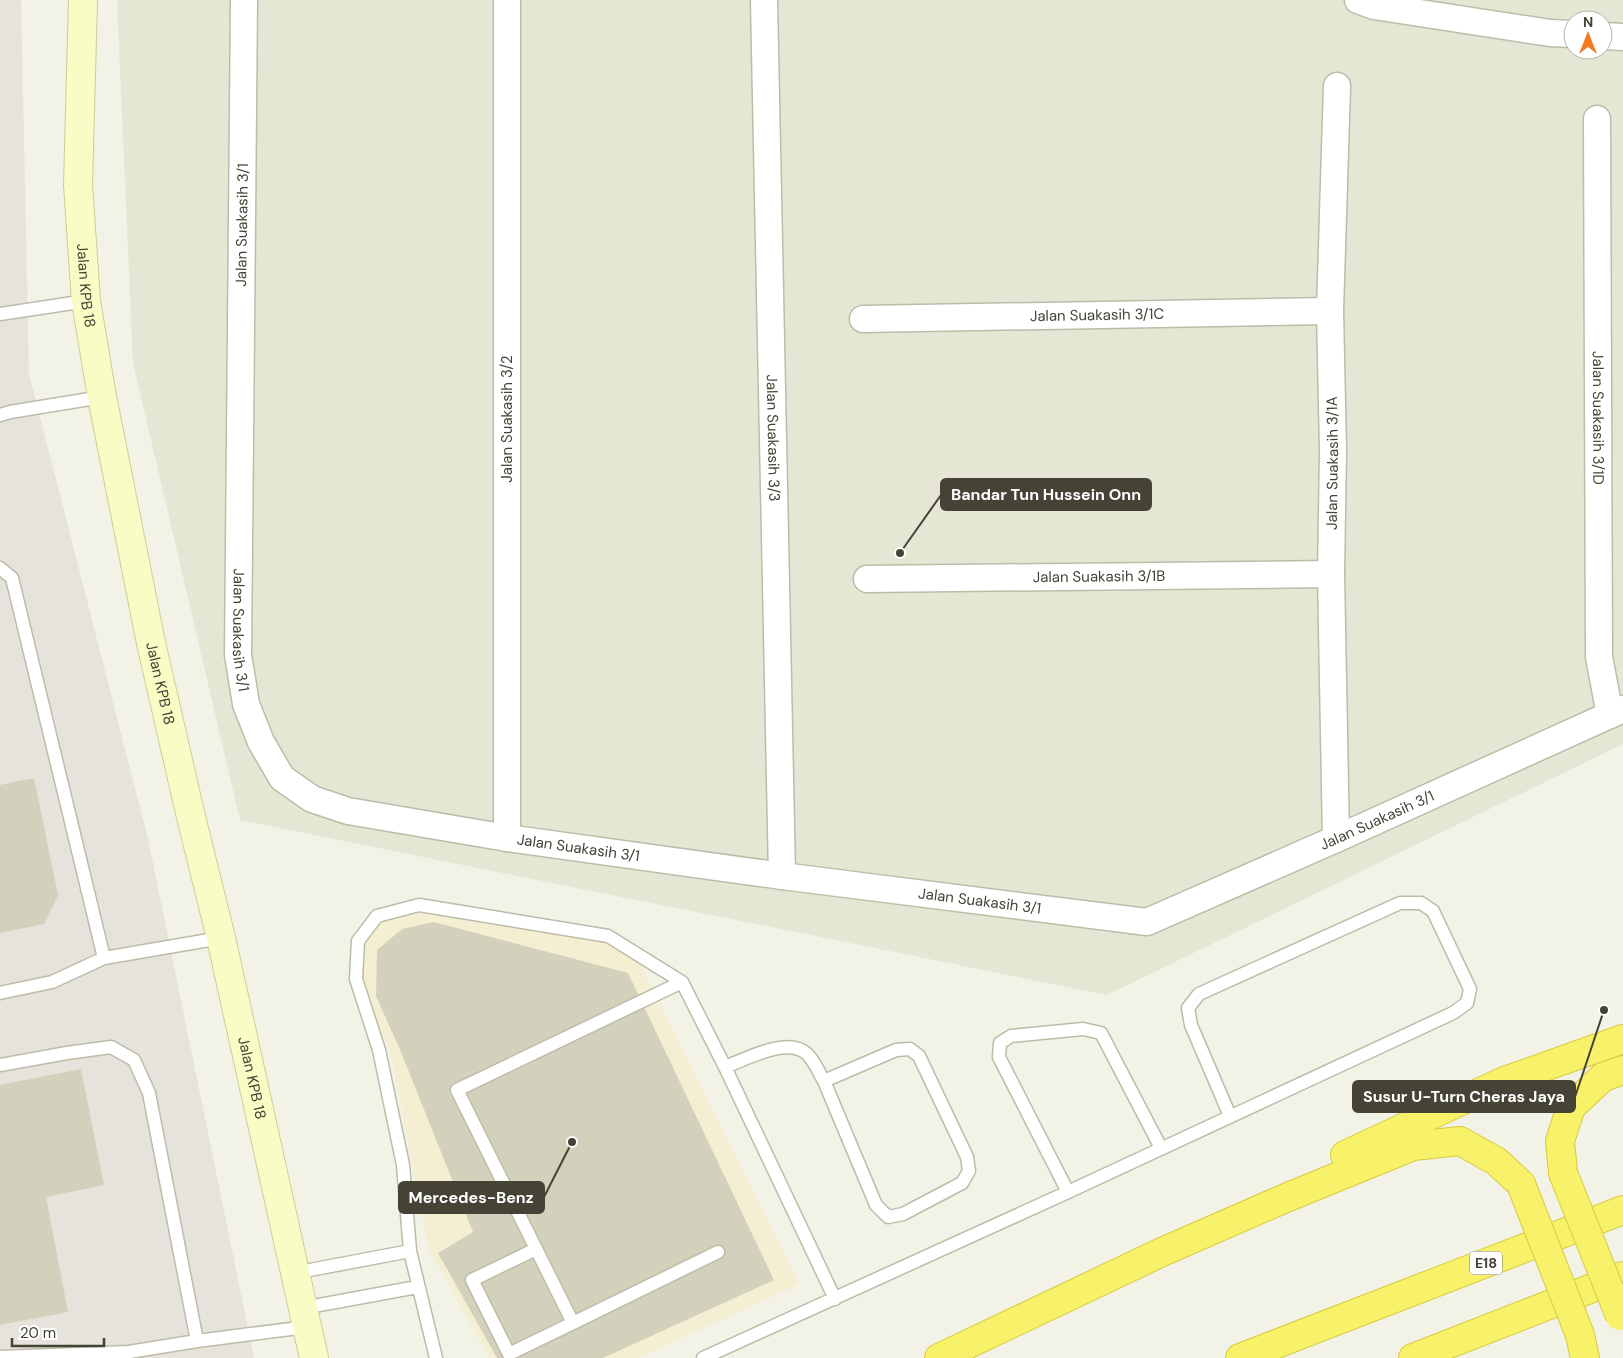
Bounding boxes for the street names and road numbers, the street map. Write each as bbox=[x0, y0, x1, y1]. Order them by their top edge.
street label: Jalan Suakasih 3/1 bbox=[231, 163, 253, 287]
street label: Jalan KPB 18 bbox=[72, 243, 100, 329]
street label: Jalan Suakasih 3/1C bbox=[1030, 304, 1165, 326]
street label: Jalan Suakasih 3/1D bbox=[1588, 351, 1608, 485]
street label: Jalan Suakasih 3/2 bbox=[497, 355, 517, 483]
street label: Jalan Suakasih 3/3 bbox=[762, 374, 784, 502]
street label: Jalan Suakasih 3/1A bbox=[1322, 396, 1343, 530]
street label: Jalan Suakasih 3/1B bbox=[1033, 566, 1165, 587]
street label: Jalan Suakasih 3/1 bbox=[228, 568, 254, 693]
street label: Jalan KPB 18 bbox=[141, 640, 179, 727]
street label: Jalan Suakasih 3/1 bbox=[1317, 786, 1437, 855]
street label: Jalan Suakasih 3/1 bbox=[516, 829, 641, 866]
street label: Jalan Suakasih 3/1 bbox=[917, 883, 1042, 919]
street label: Jalan KPB 18 bbox=[233, 1035, 271, 1121]
road number: E18 bbox=[1470, 1252, 1502, 1274]

